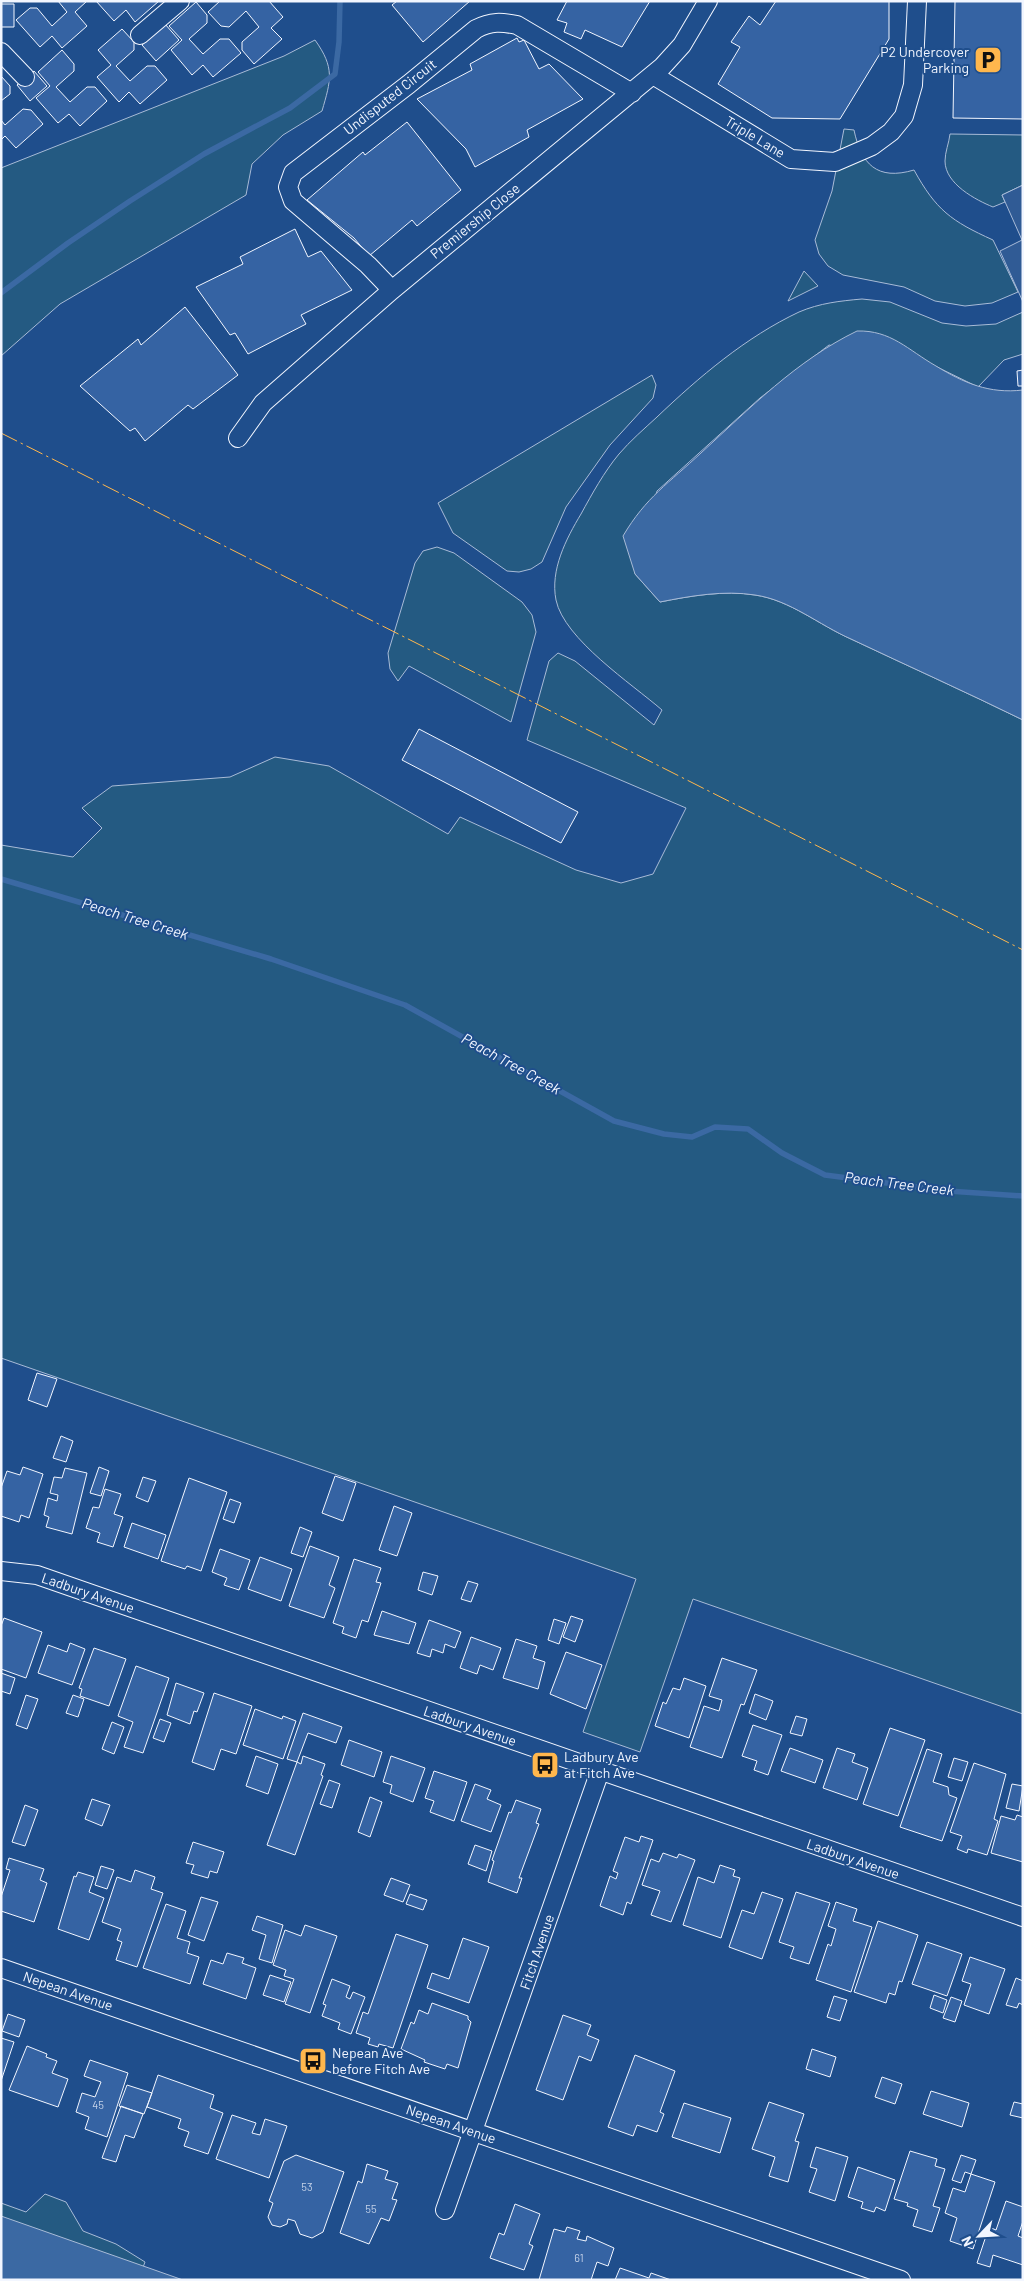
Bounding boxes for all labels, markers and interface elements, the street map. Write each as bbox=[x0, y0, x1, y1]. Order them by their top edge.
place label: P2 Undercover Parking bbox=[880, 43, 969, 76]
parking icon: P2 Undercover Parking bbox=[973, 45, 1003, 75]
street label: Undisputed Circuit bbox=[340, 55, 439, 138]
street label: Triple Lane bbox=[722, 112, 788, 161]
street label: Premiership Close bbox=[426, 179, 523, 262]
water label: Peach Tree Creek bbox=[80, 893, 191, 943]
water label: Peach Tree Creek bbox=[459, 1029, 565, 1098]
water label: Peach Tree Creek bbox=[843, 1167, 956, 1199]
street label: Ladbury Avenue bbox=[39, 1569, 137, 1616]
street label: Ladbury Avenue bbox=[421, 1702, 519, 1749]
place label: Ladbury Ave at Fitch Ave bbox=[564, 1748, 639, 1781]
bus stop icon: Ladbury Ave at Fitch Ave bbox=[530, 1750, 560, 1780]
street label: Ladbury Avenue bbox=[804, 1835, 902, 1882]
street label: Fitch Avenue bbox=[516, 1912, 557, 1992]
street label: Nepean Avenue bbox=[21, 1967, 115, 2014]
place label: Nepean Ave before Fitch Ave bbox=[332, 2044, 430, 2077]
bus stop icon: Nepean Ave before Fitch Ave bbox=[298, 2046, 328, 2076]
house number: 45 bbox=[92, 2098, 104, 2111]
street label: Nepean Avenue bbox=[404, 2100, 498, 2147]
house number: 53 bbox=[301, 2180, 313, 2193]
house number: 55 bbox=[365, 2202, 377, 2215]
north arrow bbox=[954, 2211, 1004, 2261]
text: N bbox=[957, 2234, 976, 2250]
house number: 61 bbox=[574, 2251, 584, 2264]

